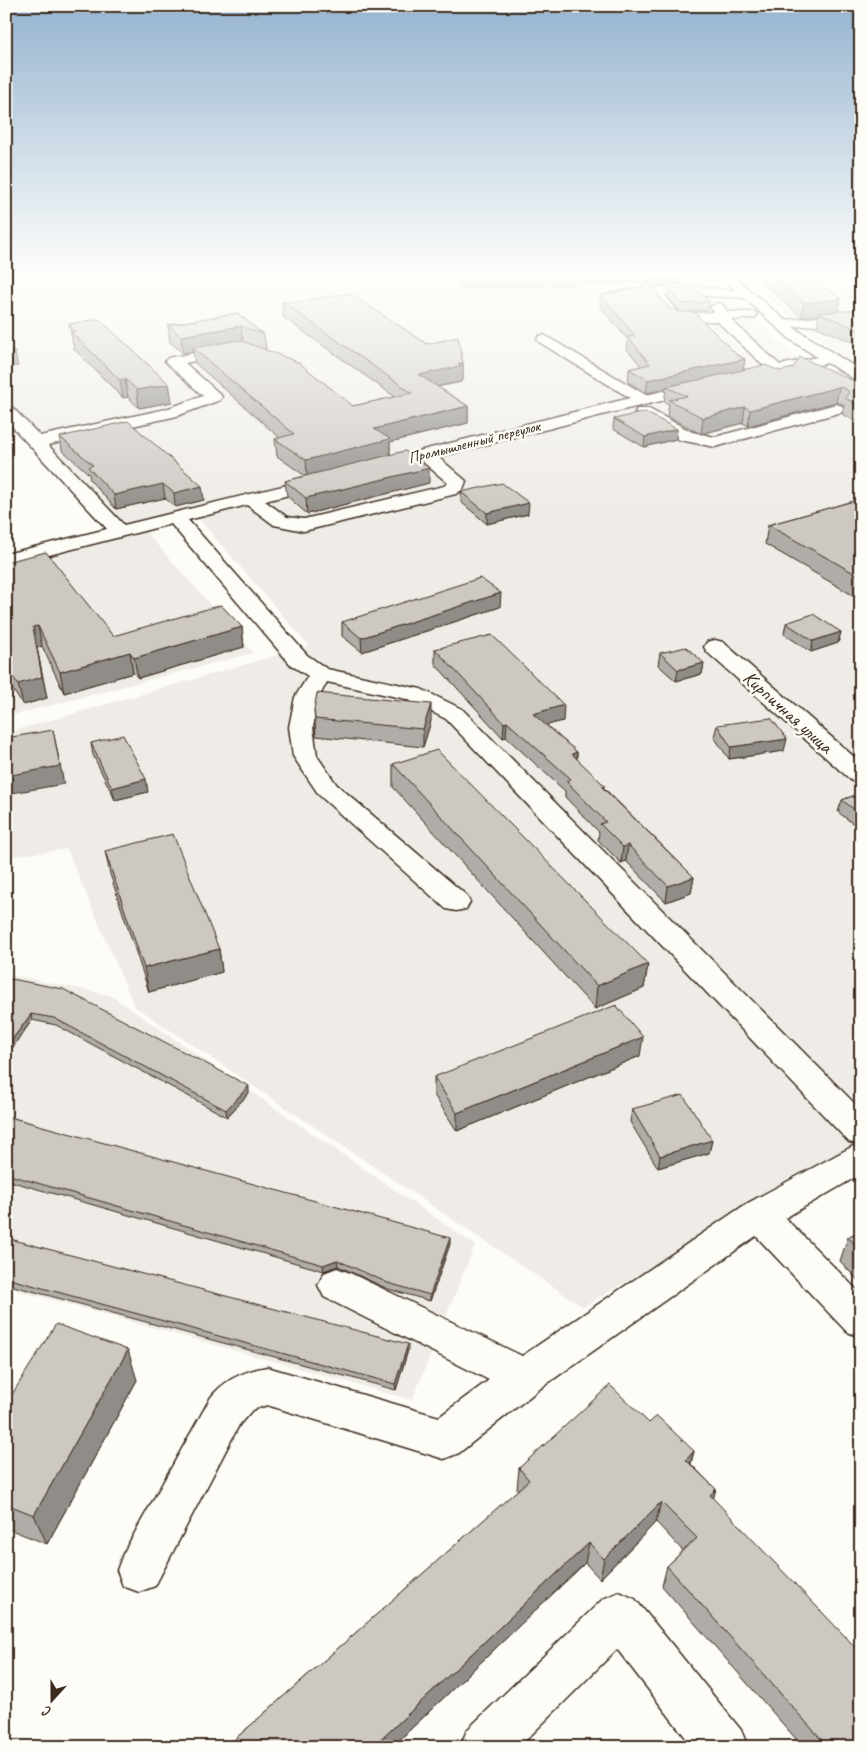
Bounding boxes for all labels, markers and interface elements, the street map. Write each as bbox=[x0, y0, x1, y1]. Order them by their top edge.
street label: Промышленный переулок bbox=[406, 415, 544, 468]
street label: Кирпичная улица bbox=[738, 665, 839, 760]
north arrow bbox=[28, 1676, 78, 1726]
text: С bbox=[39, 1702, 54, 1721]

